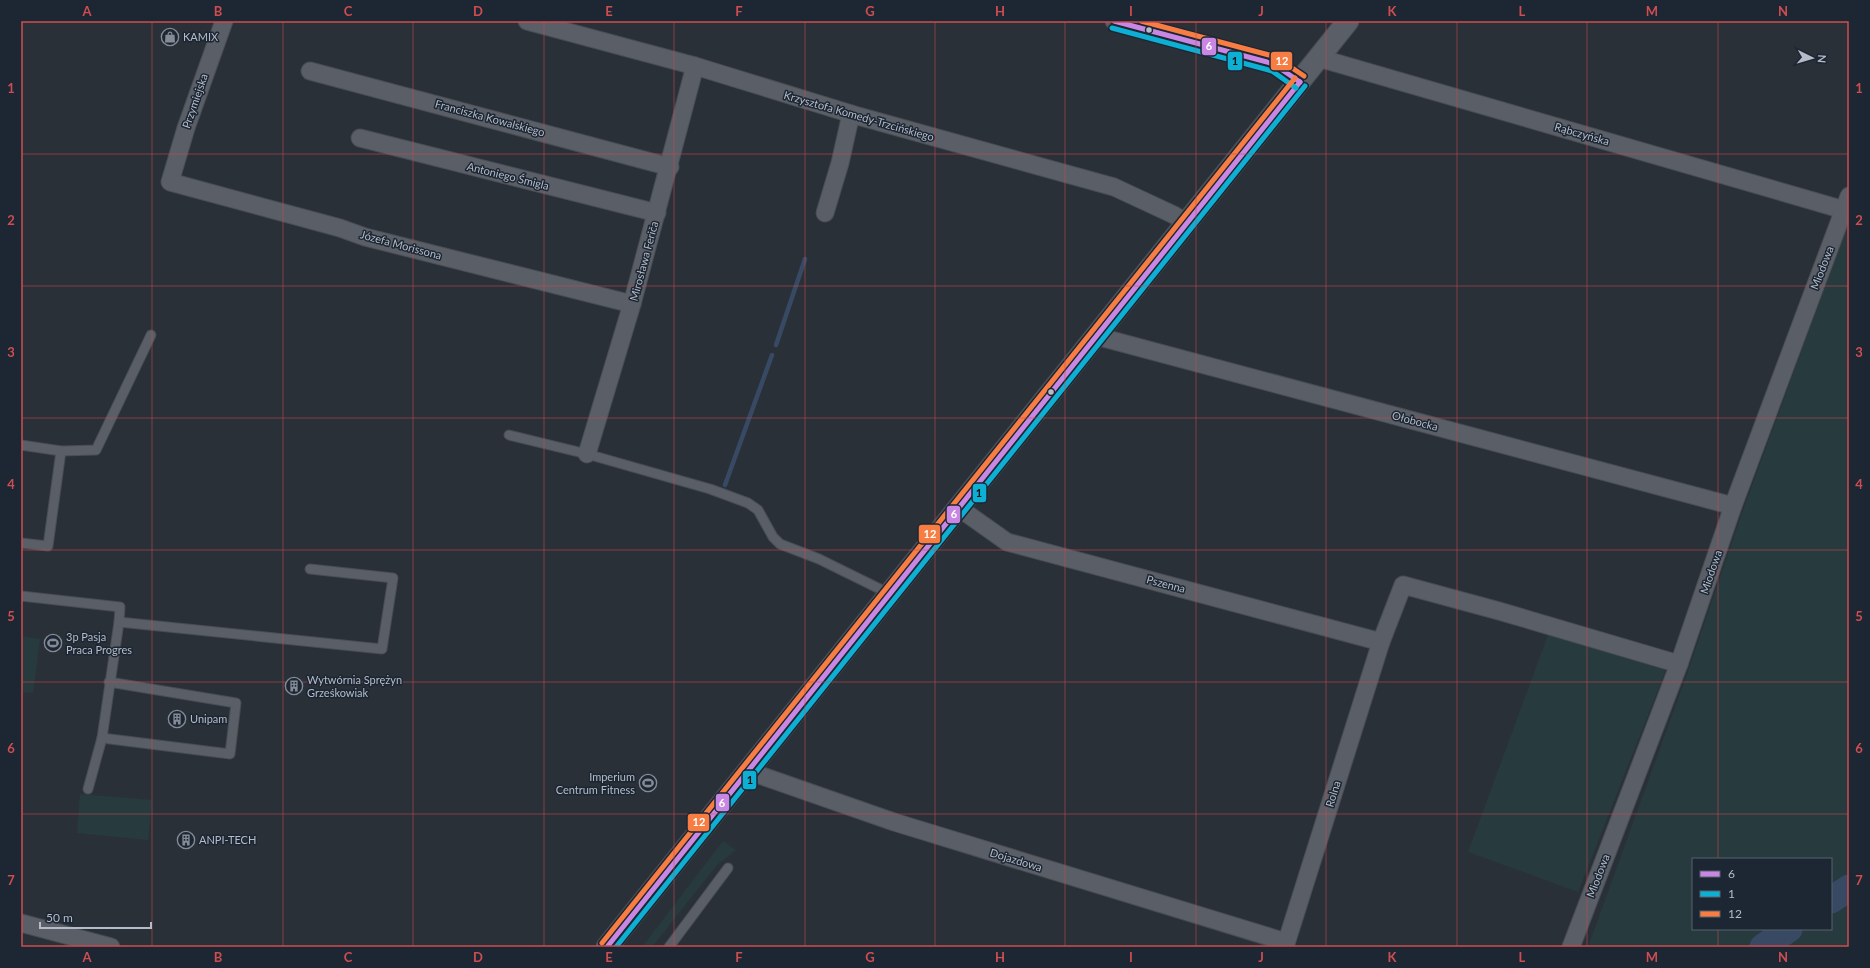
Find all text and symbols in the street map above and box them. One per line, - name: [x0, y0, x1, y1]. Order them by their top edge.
- text: A: [81, 3, 92, 19]
- text: B: [214, 3, 223, 19]
- text: C: [344, 3, 353, 19]
- text: D: [473, 3, 483, 19]
- text: E: [605, 3, 613, 19]
- text: F: [735, 3, 743, 19]
- text: G: [865, 3, 875, 19]
- text: H: [995, 3, 1005, 19]
- text: I: [1129, 3, 1133, 19]
- text: J: [1258, 3, 1264, 19]
- text: K: [1388, 3, 1398, 19]
- text: L: [1519, 3, 1526, 19]
- text: M: [1646, 3, 1658, 19]
- text: N: [1778, 3, 1788, 19]
- unlabelled marker: [1144, 25, 1154, 35]
- shop icon: KAMIX: [160, 27, 180, 47]
- place label: KAMIX: [183, 30, 219, 43]
- line badge: 6: [1201, 37, 1217, 56]
- north arrow: [1792, 38, 1832, 78]
- text: 6: [1206, 39, 1213, 52]
- line badge: 1: [1227, 51, 1243, 71]
- line badge: 12: [1270, 51, 1293, 71]
- text: 1: [1232, 54, 1238, 67]
- text: 12: [1276, 54, 1288, 67]
- text: N: [1816, 54, 1829, 64]
- street label: Przymiejska: [179, 72, 210, 130]
- text: 1: [7, 80, 15, 96]
- text: 1: [1855, 80, 1863, 96]
- street label: Krzysztofa Komedy-Trzcińskiego: [782, 88, 936, 143]
- street label: Franciszka Kowalskiego: [434, 97, 546, 138]
- street label: Rąbczyńska: [1553, 120, 1611, 148]
- street label: Antoniego Śmigla: [466, 159, 551, 192]
- text: 2: [7, 212, 15, 228]
- text: 2: [1855, 212, 1863, 228]
- street label: Mirosława Feriča: [627, 220, 660, 302]
- street label: Józefa Morissona: [359, 227, 443, 262]
- street label: Miodowa: [1807, 244, 1836, 291]
- text: 3: [7, 344, 15, 360]
- text: 3: [1855, 344, 1863, 360]
- unlabelled marker: [1046, 387, 1056, 397]
- street label: Ołobocka: [1391, 408, 1440, 433]
- text: 4: [7, 476, 15, 492]
- text: 4: [1855, 476, 1863, 492]
- line badge: 1: [972, 483, 987, 503]
- text: 1: [976, 486, 982, 499]
- line badge: 6: [946, 505, 961, 524]
- text: 6: [951, 507, 958, 520]
- line badge: 12: [918, 524, 941, 544]
- text: 12: [924, 527, 936, 540]
- street label: Miodowa: [1697, 548, 1724, 595]
- street label: Pszenna: [1145, 572, 1187, 595]
- text: 5: [7, 608, 15, 624]
- text: 5: [1855, 608, 1863, 624]
- place label: 3p Pasja Praca Progres: [66, 630, 132, 656]
- sports icon: 3p Pasja Praca Progres: [43, 633, 63, 653]
- place label: Wytwórnia Sprężyn Grześkowiak: [307, 673, 402, 699]
- building icon: Wytwórnia Sprężyn Grześkowiak: [284, 676, 304, 696]
- building icon: Unipam: [167, 709, 187, 729]
- place label: Unipam: [190, 712, 227, 725]
- text: 6: [7, 740, 15, 756]
- text: 6: [1855, 740, 1863, 756]
- place label: Imperium Centrum Fitness: [556, 770, 635, 796]
- line badge: 1: [742, 770, 757, 790]
- sports icon: Imperium Centrum Fitness: [638, 773, 658, 793]
- text: 1: [747, 773, 753, 786]
- street label: Rolna: [1322, 779, 1343, 809]
- line badge: 6: [715, 793, 730, 812]
- text: 6: [719, 796, 726, 809]
- line badge: 12: [687, 813, 710, 832]
- text: 12: [693, 815, 705, 828]
- building icon: ANPI-TECH: [176, 830, 196, 850]
- place label: ANPI-TECH: [199, 833, 256, 846]
- street label: Dojazdowa: [988, 845, 1044, 874]
- street label: Miodowa: [1583, 852, 1612, 899]
- legend: [1692, 858, 1832, 930]
- text: 6: [1728, 866, 1735, 881]
- text: 7: [7, 872, 15, 888]
- text: 7: [1855, 872, 1863, 888]
- text: 1: [1728, 886, 1735, 901]
- scale bar: [40, 904, 151, 930]
- text: 12: [1728, 906, 1742, 921]
- text: 50 m: [46, 910, 73, 925]
- text: A: [81, 949, 92, 965]
- text: B: [214, 949, 223, 965]
- text: C: [344, 949, 353, 965]
- text: D: [473, 949, 483, 965]
- text: E: [605, 949, 613, 965]
- text: F: [735, 949, 743, 965]
- text: G: [865, 949, 875, 965]
- text: H: [995, 949, 1005, 965]
- text: I: [1129, 949, 1133, 965]
- text: J: [1258, 949, 1264, 965]
- text: K: [1388, 949, 1398, 965]
- text: L: [1519, 949, 1526, 965]
- text: M: [1646, 949, 1658, 965]
- text: N: [1778, 949, 1788, 965]

